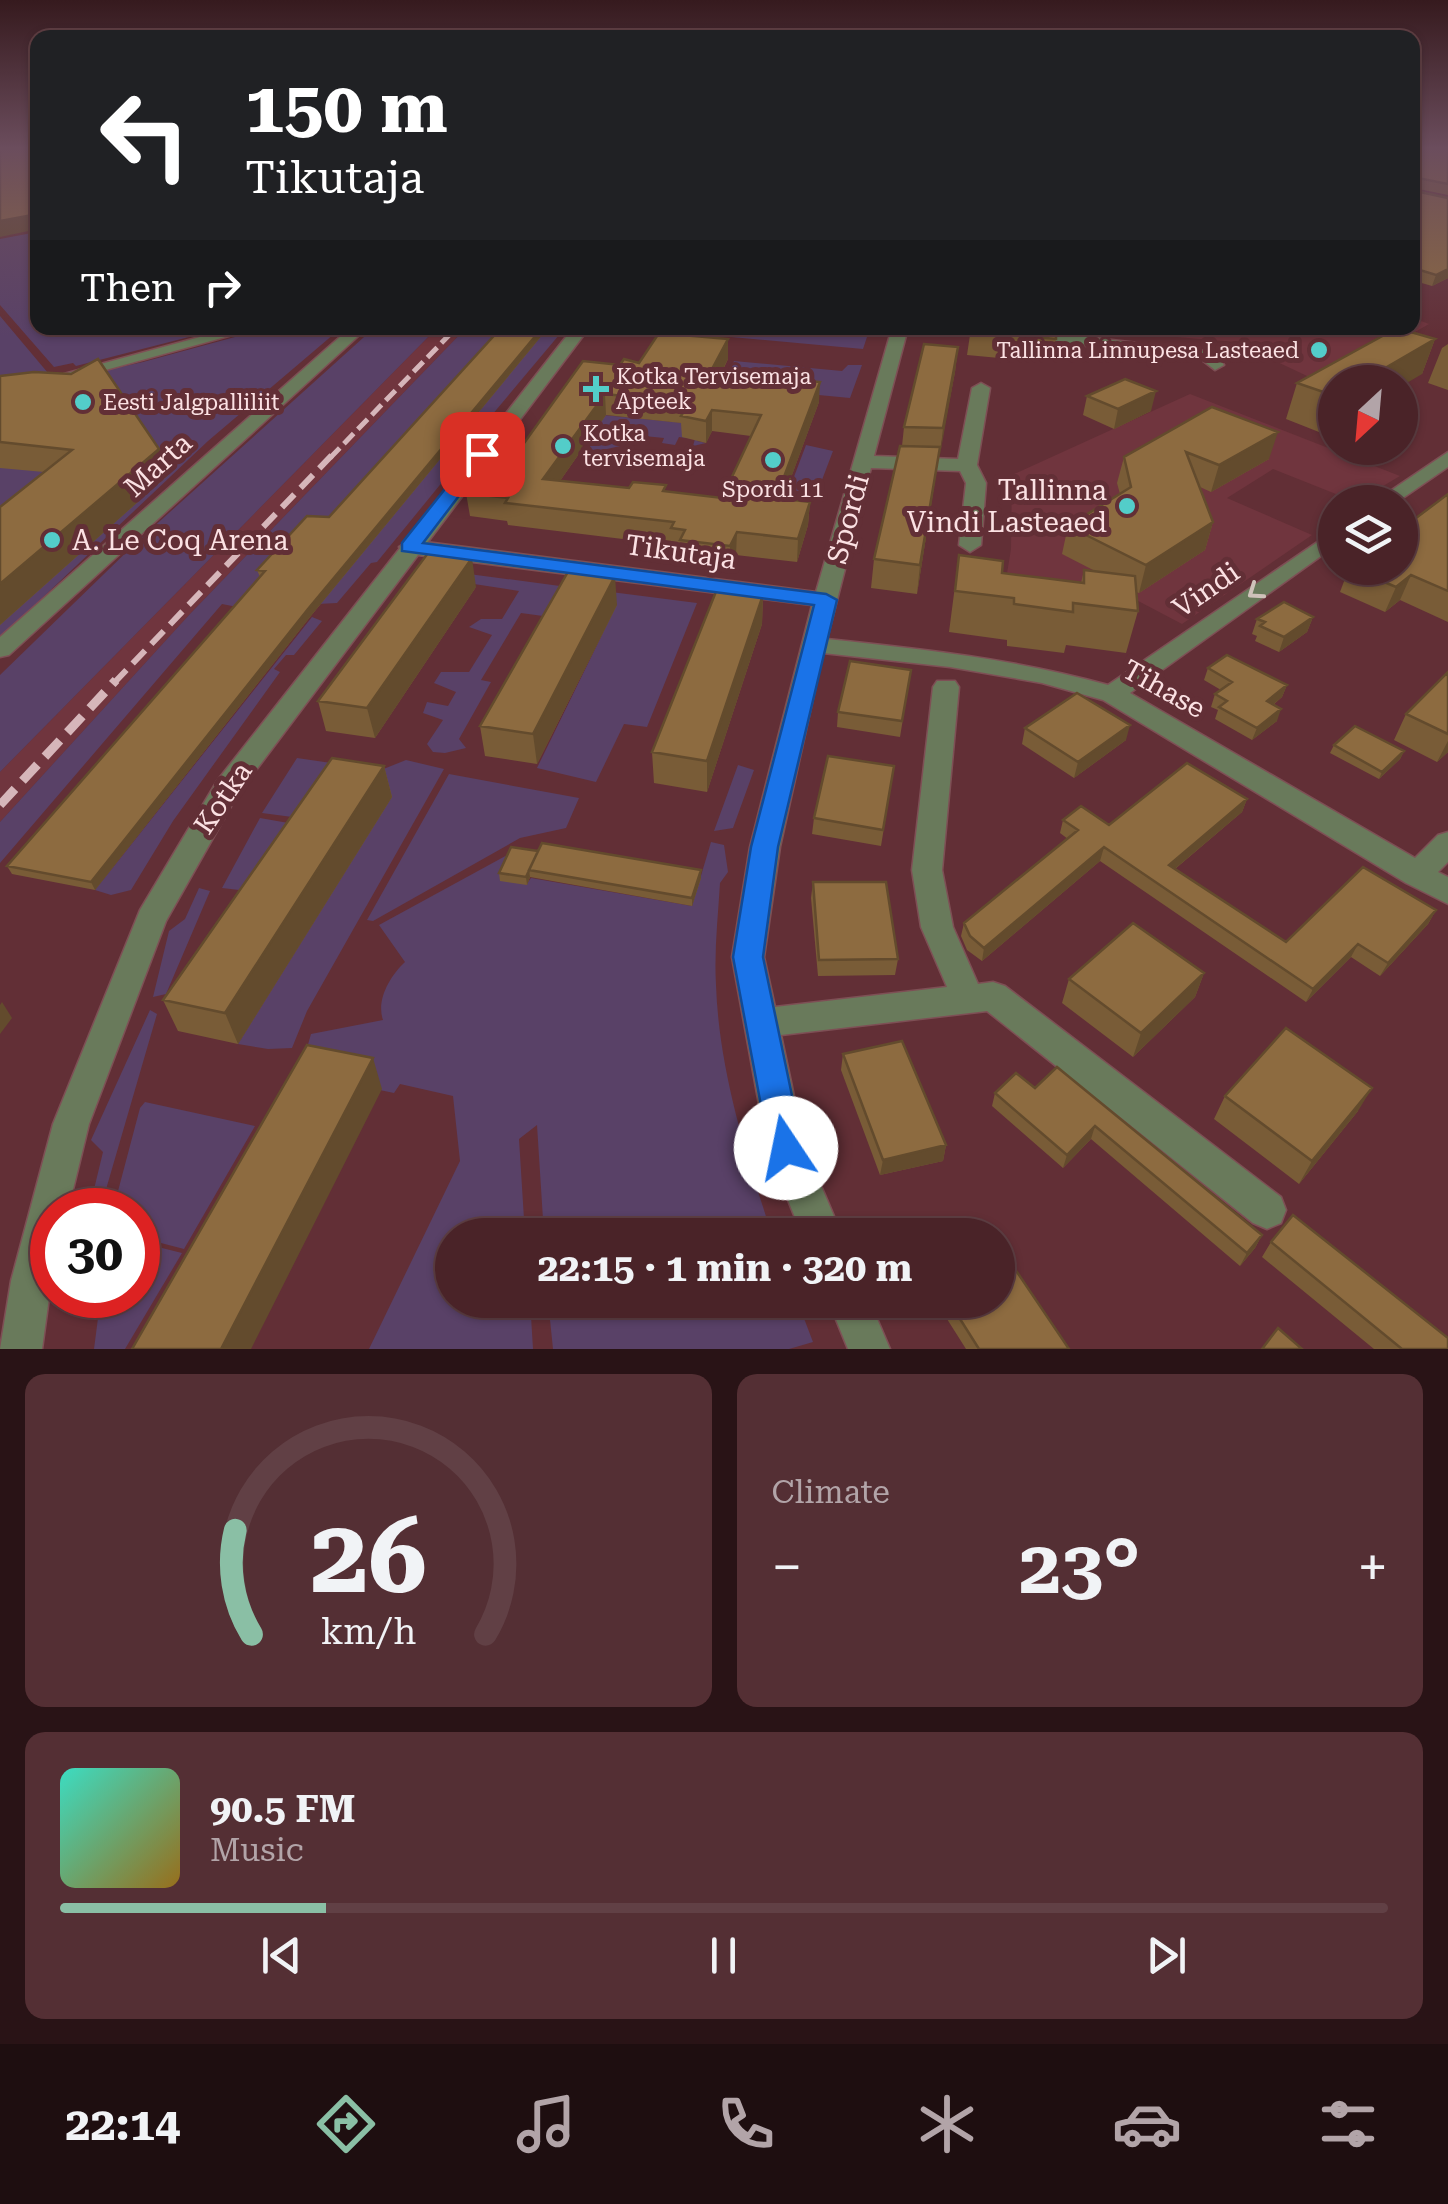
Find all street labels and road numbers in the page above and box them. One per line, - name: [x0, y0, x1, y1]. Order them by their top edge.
- street label: Marta: [118, 426, 198, 504]
- street label: Spordi: [820, 471, 876, 567]
- street label: Tikutaja: [624, 528, 738, 576]
- street label: Vindi: [1166, 555, 1246, 625]
- street label: Tihase: [1117, 653, 1211, 725]
- street label: Kotka: [187, 756, 259, 840]

